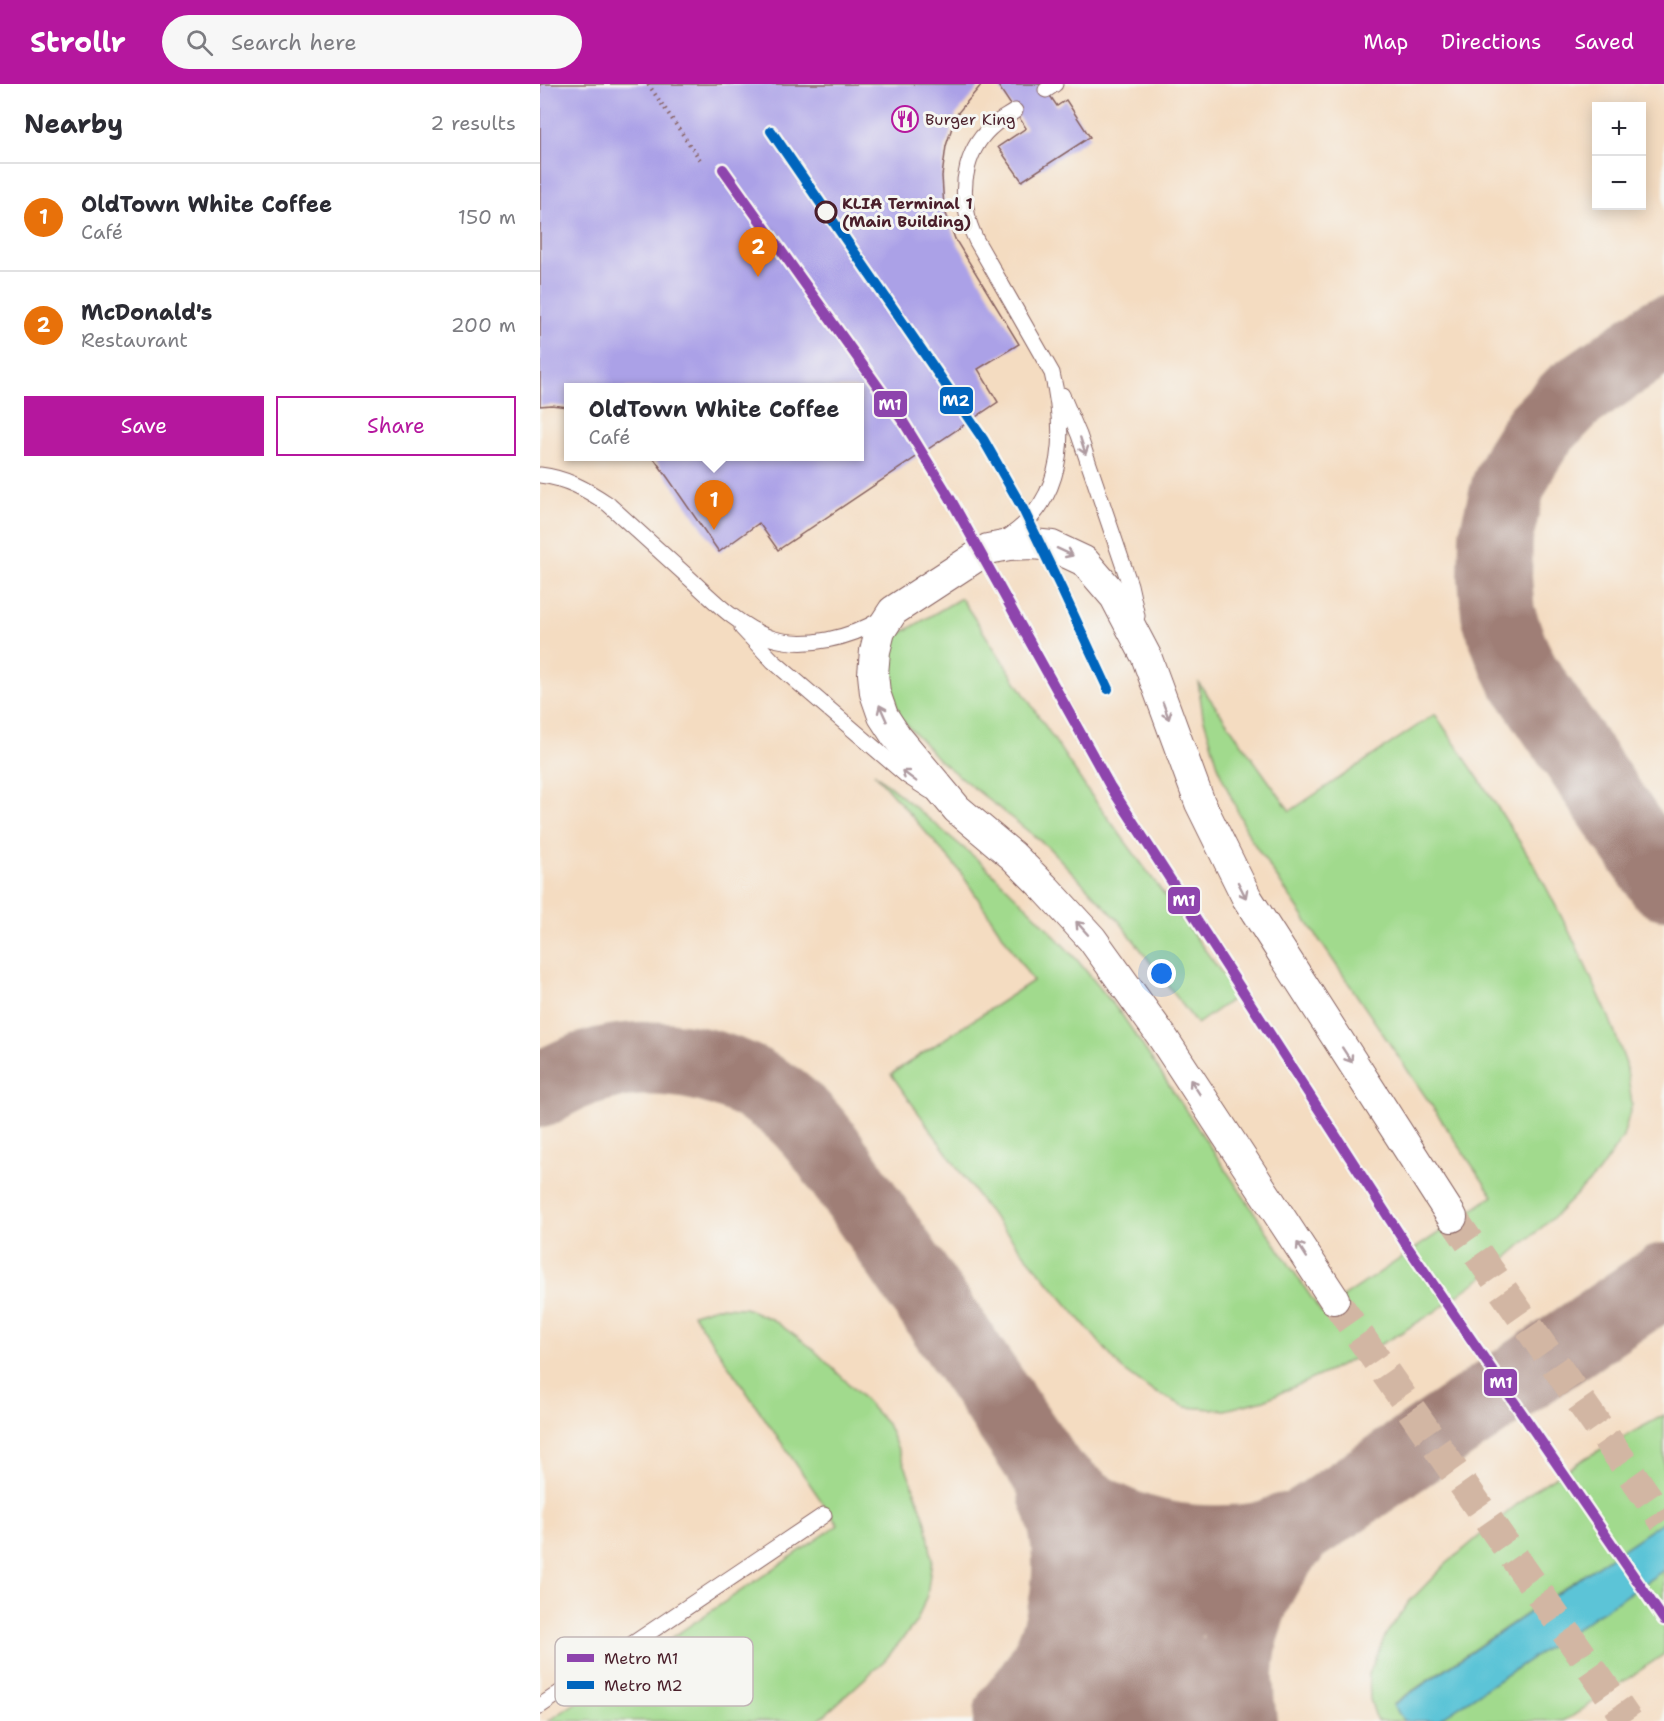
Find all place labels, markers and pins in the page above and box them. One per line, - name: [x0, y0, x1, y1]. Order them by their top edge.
- restaurant icon: Burger King: [890, 104, 920, 134]
- place label: Burger King: [925, 109, 1016, 130]
- place label: KLIA Terminal 1 (Main Building): [842, 193, 973, 232]
- marker: KLIA Terminal 1 (Main Building): [815, 201, 837, 223]
- pin: 2: [738, 228, 778, 277]
- pin: 1: [694, 480, 734, 530]

